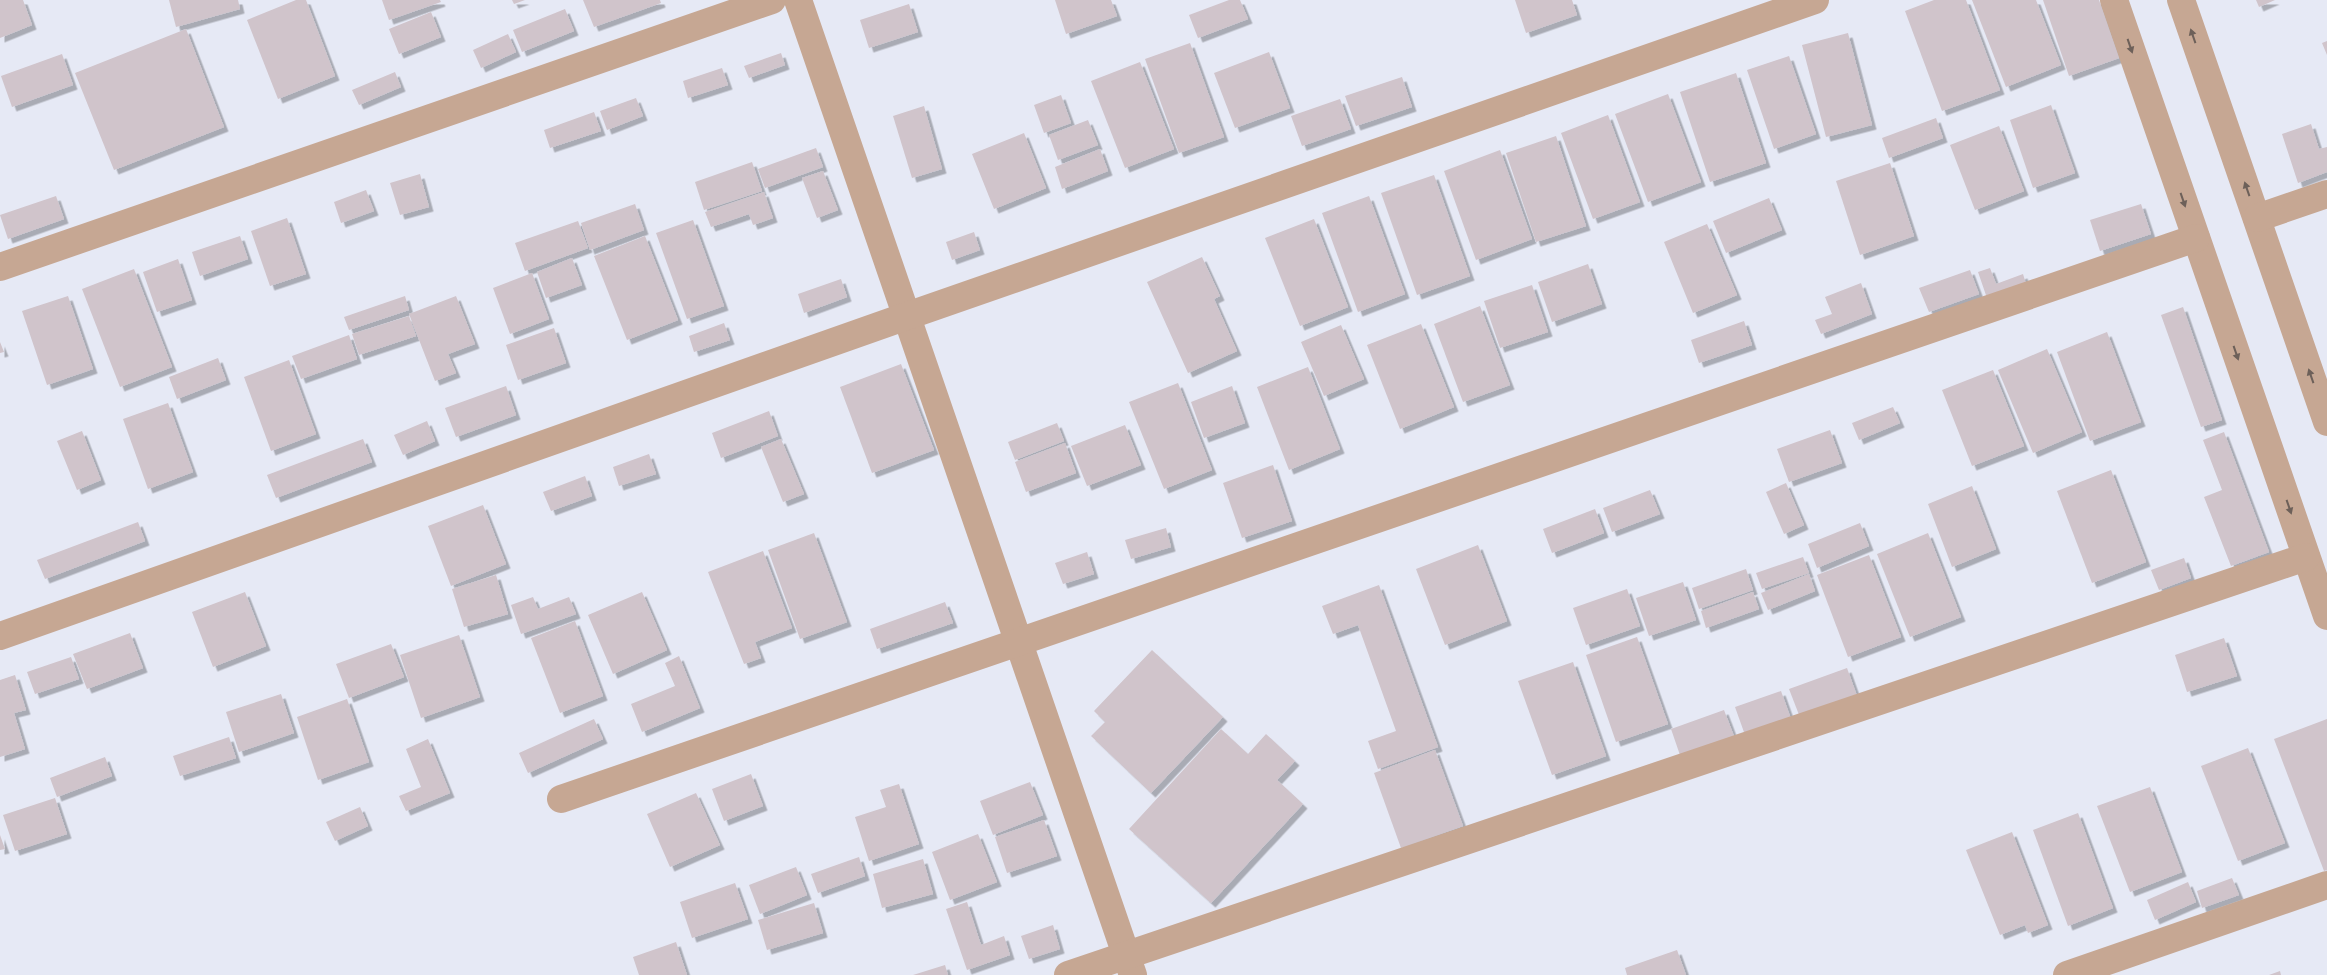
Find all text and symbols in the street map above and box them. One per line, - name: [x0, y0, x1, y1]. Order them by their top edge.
- one-way arrow: [2189, 28, 2197, 43]
- one-way arrow: [2127, 39, 2135, 54]
- one-way arrow: [2242, 182, 2250, 197]
- one-way arrow: [2180, 192, 2187, 207]
- one-way arrow: [2233, 346, 2240, 361]
- one-way arrow: [2307, 368, 2315, 383]
- one-way arrow: [2285, 500, 2293, 515]

